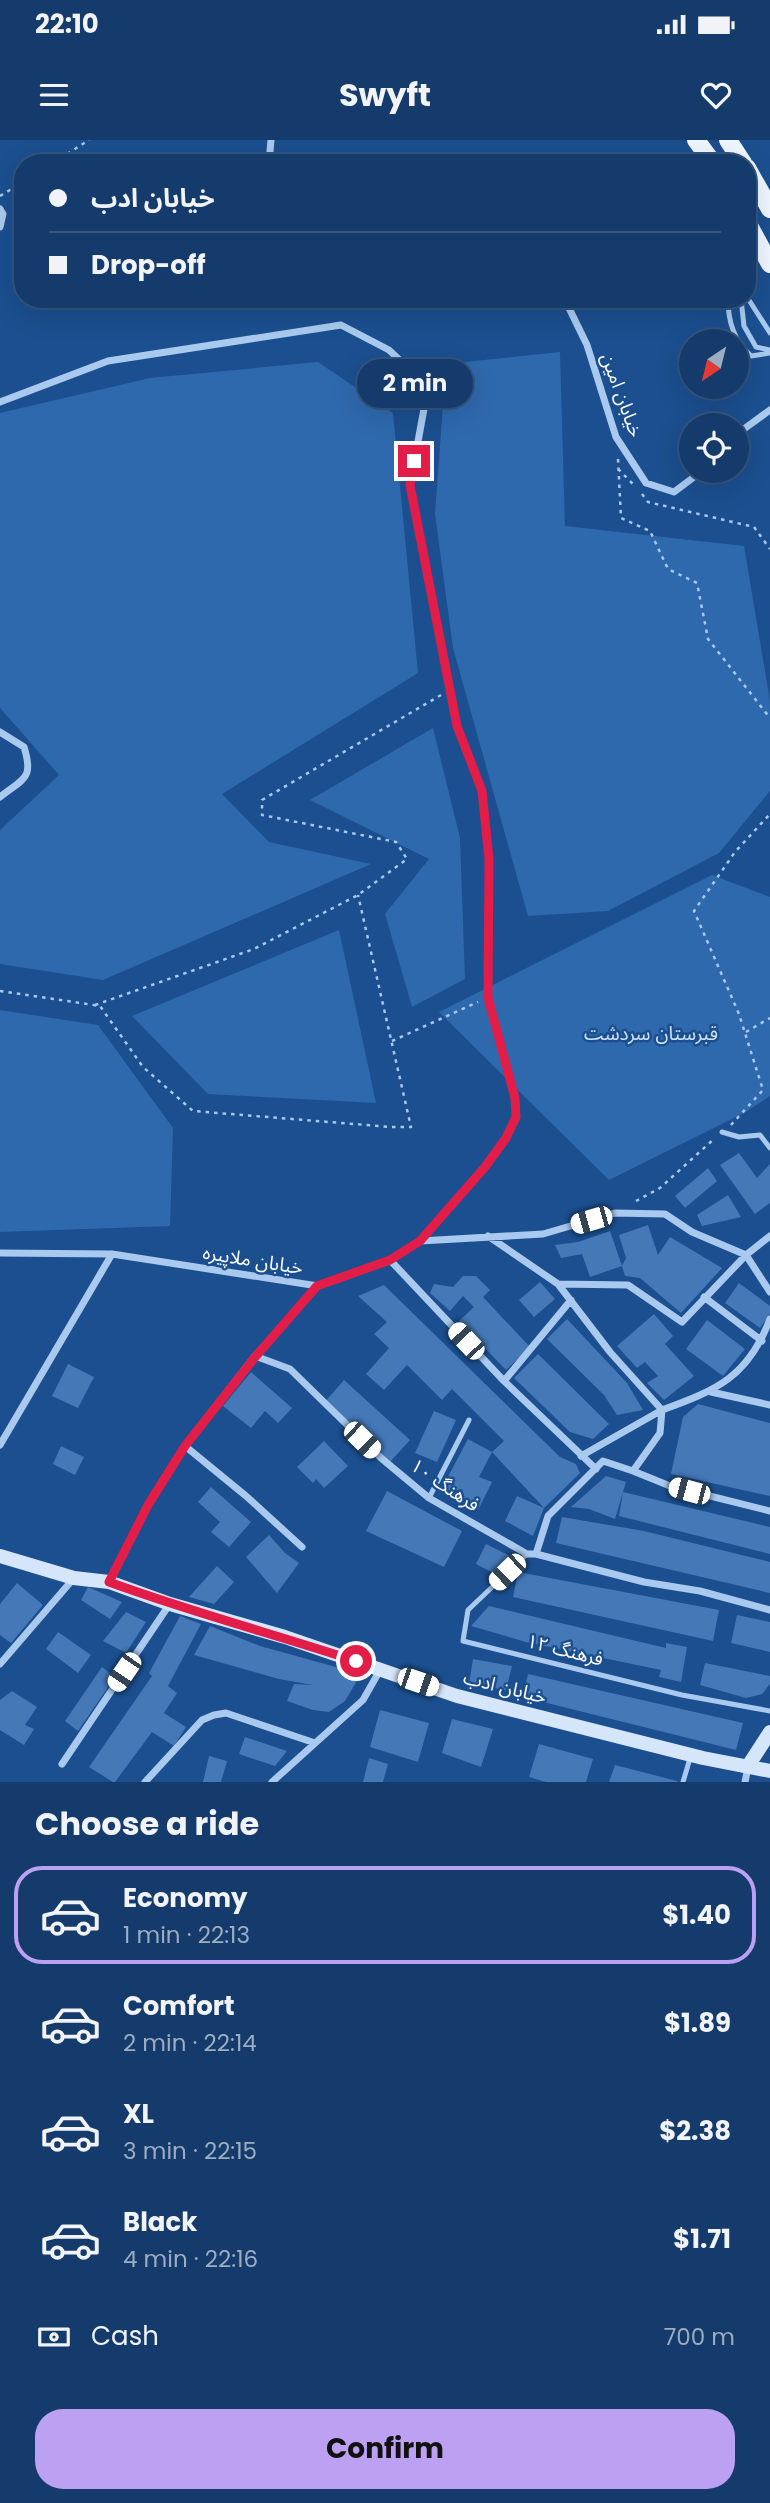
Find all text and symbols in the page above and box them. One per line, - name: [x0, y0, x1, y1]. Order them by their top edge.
- text: 22:10: [35, 6, 99, 42]
- text: Swyft: [339, 72, 431, 117]
- icon: menu: [35, 76, 73, 114]
- icon: heart: [697, 76, 735, 114]
- text: خیابان ادب: [91, 180, 215, 216]
- text: Drop-off: [91, 247, 206, 283]
- north arrow: [679, 329, 749, 399]
- map controls: [679, 329, 749, 483]
- street label: خیابان امین: [594, 349, 650, 441]
- callout: 2 min: [356, 359, 472, 408]
- text: 2 min: [383, 367, 447, 399]
- button: locate: [679, 413, 749, 483]
- route end: [398, 445, 430, 477]
- park label: قبرستان سردشت: [584, 1020, 718, 1047]
- car: [568, 1204, 615, 1236]
- street label: خیابان ملاپیره: [201, 1239, 305, 1281]
- car: [444, 1318, 489, 1364]
- car: [340, 1418, 385, 1462]
- street label: فرهنگ ۱۰: [405, 1452, 485, 1518]
- car: [666, 1475, 713, 1507]
- car: [485, 1550, 530, 1594]
- street label: فرهنگ ۱۲: [524, 1627, 606, 1673]
- route start: [340, 1645, 372, 1677]
- car: [104, 1649, 145, 1695]
- street label: خیابان ادب: [460, 1664, 550, 1710]
- car: [395, 1665, 442, 1699]
- text: Choose a ride: [35, 1801, 259, 1846]
- text: Economy: [123, 1880, 247, 1916]
- icon: car: [39, 1884, 102, 1947]
- text: $1.40: [662, 1897, 731, 1933]
- text: 1 min · 22:13: [123, 1919, 250, 1951]
- text: Comfort: [123, 1988, 235, 2024]
- icon: car: [39, 1992, 102, 2055]
- text: $1.89: [664, 2005, 731, 2041]
- text: 2 min · 22:14: [123, 2027, 257, 2059]
- text: XL: [123, 2096, 154, 2132]
- icon: car: [39, 2100, 102, 2163]
- text: $2.38: [659, 2113, 731, 2149]
- text: 3 min · 22:15: [123, 2135, 257, 2167]
- text: Black: [123, 2204, 197, 2240]
- icon: car: [39, 2208, 102, 2271]
- text: $1.71: [673, 2221, 731, 2257]
- text: 4 min · 22:16: [123, 2243, 258, 2275]
- icon: cash: [35, 2318, 73, 2356]
- text: Cash: [91, 2318, 159, 2354]
- text: 700 m: [664, 2321, 735, 2353]
- button: Confirm: [35, 2409, 735, 2489]

